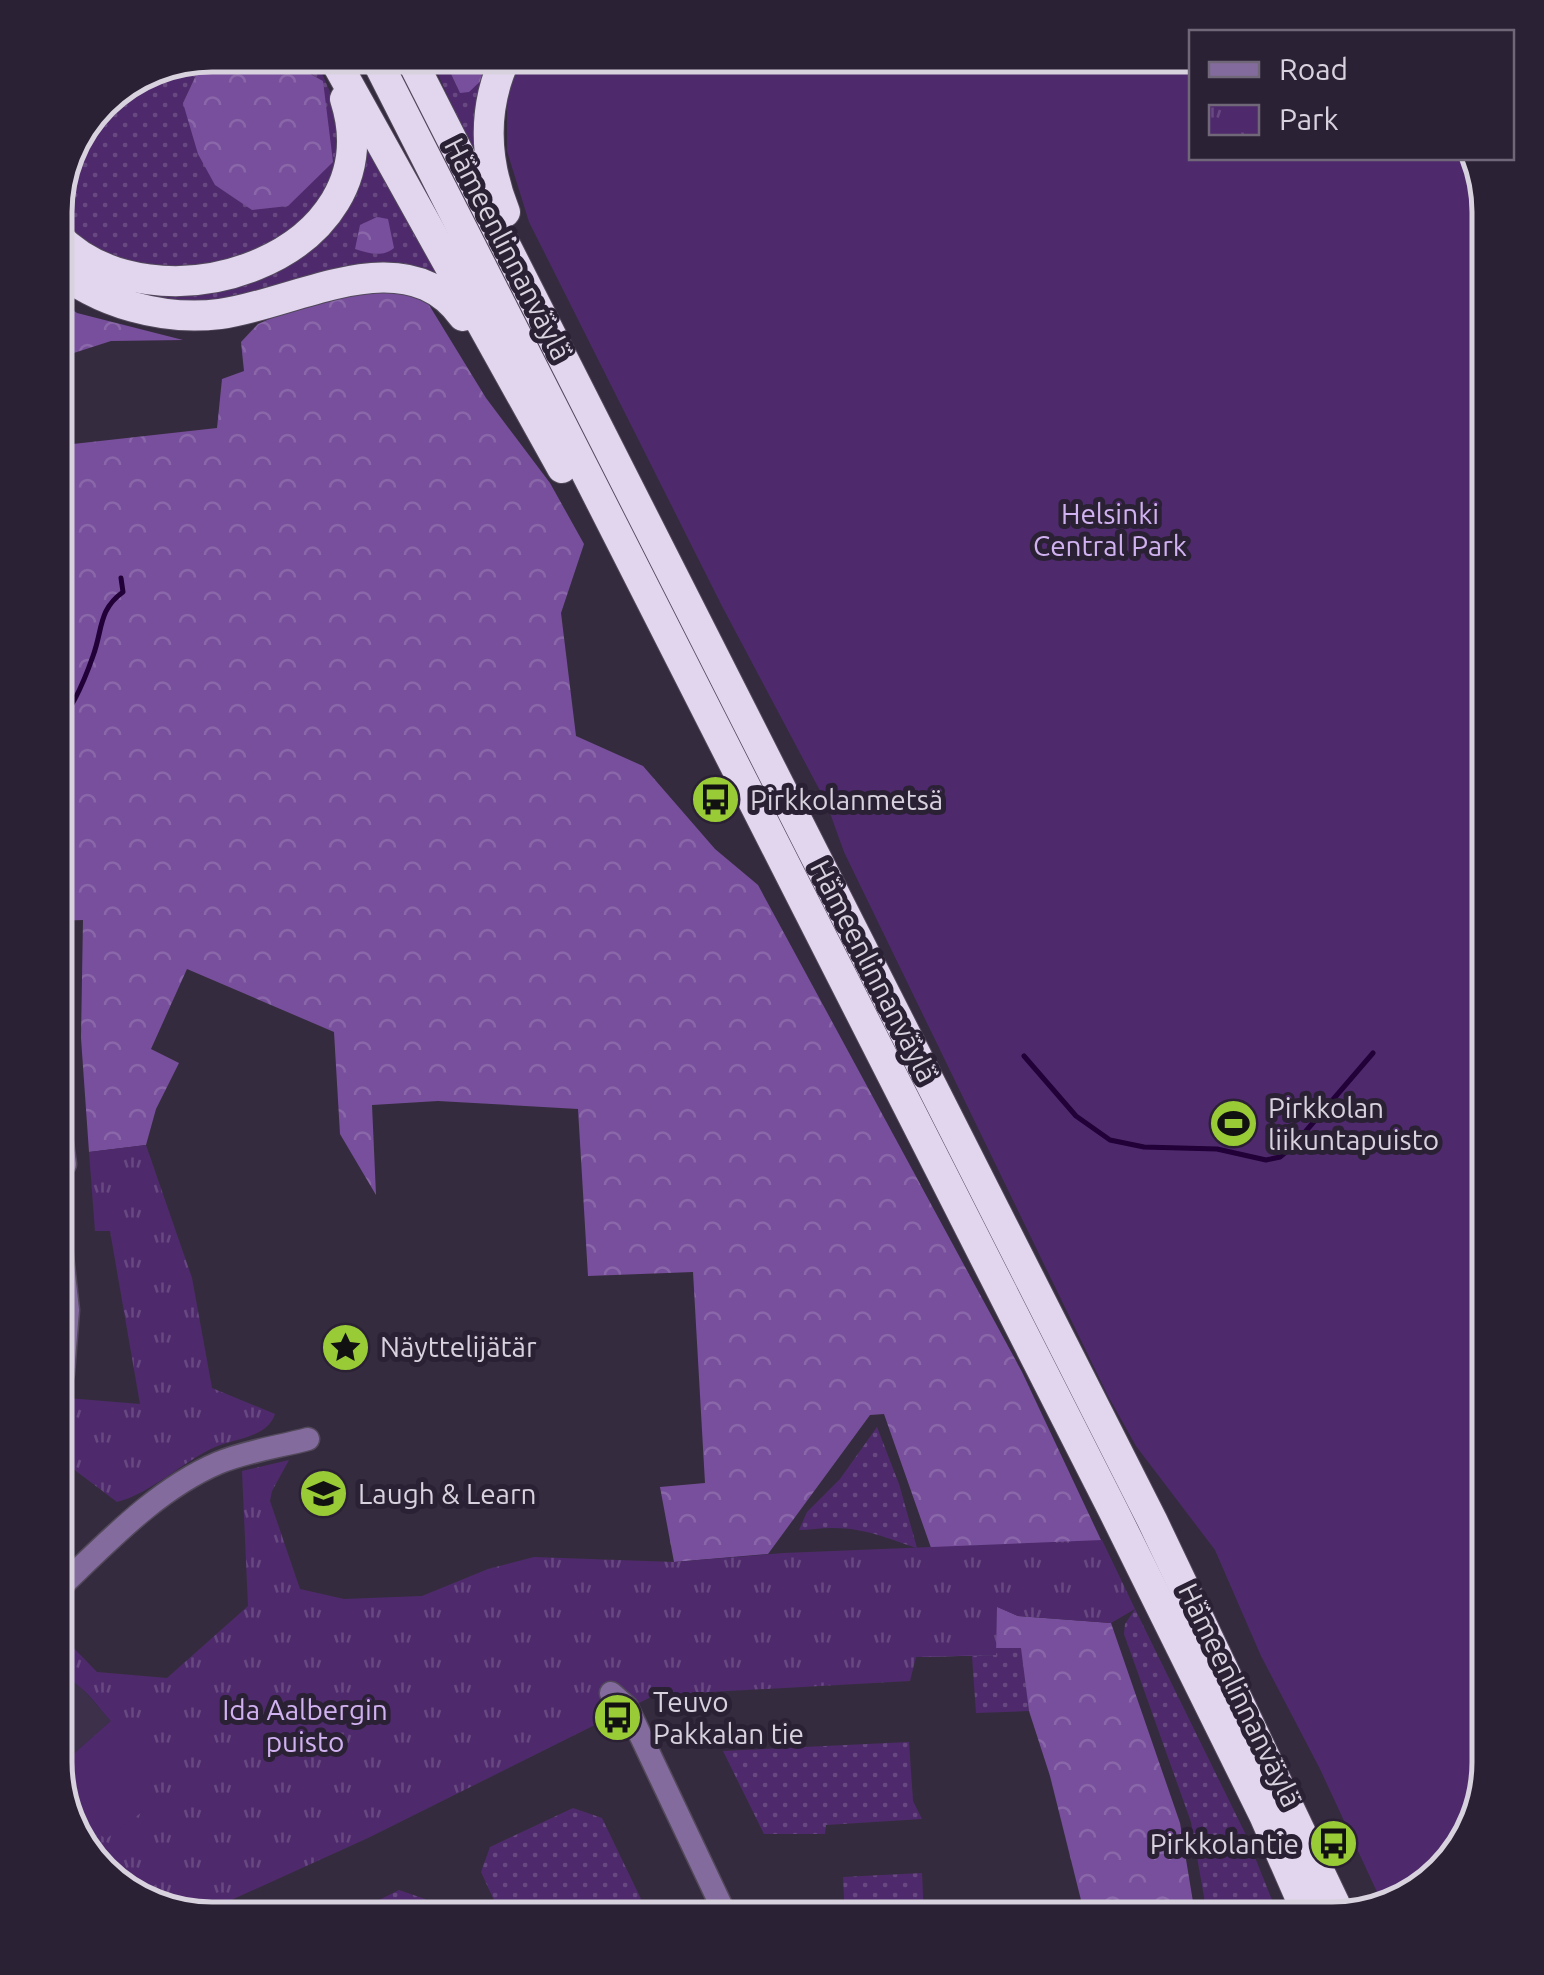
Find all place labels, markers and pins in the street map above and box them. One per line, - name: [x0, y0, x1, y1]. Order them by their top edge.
- bus stop icon: Pirkkolanmetsä: [689, 774, 741, 826]
- place label: Pirkkolanmetsä: [750, 784, 943, 815]
- place label: Pirkkolan liikuntapuisto: [1268, 1092, 1439, 1155]
- sports icon: Pirkkolan liikuntapuisto: [1207, 1098, 1259, 1150]
- place icon: Näyttelijätär: [319, 1321, 371, 1373]
- place label: Näyttelijätär: [380, 1331, 537, 1362]
- school or university icon: Laugh & Learn: [297, 1468, 349, 1520]
- place label: Laugh & Learn: [358, 1478, 537, 1509]
- place label: Teuvo Pakkalan tie: [653, 1686, 804, 1749]
- bus stop icon: Teuvo Pakkalan tie: [592, 1692, 644, 1744]
- bus stop icon: Pirkkolantie: [1308, 1818, 1360, 1870]
- place label: Pirkkolantie: [1150, 1828, 1299, 1859]

